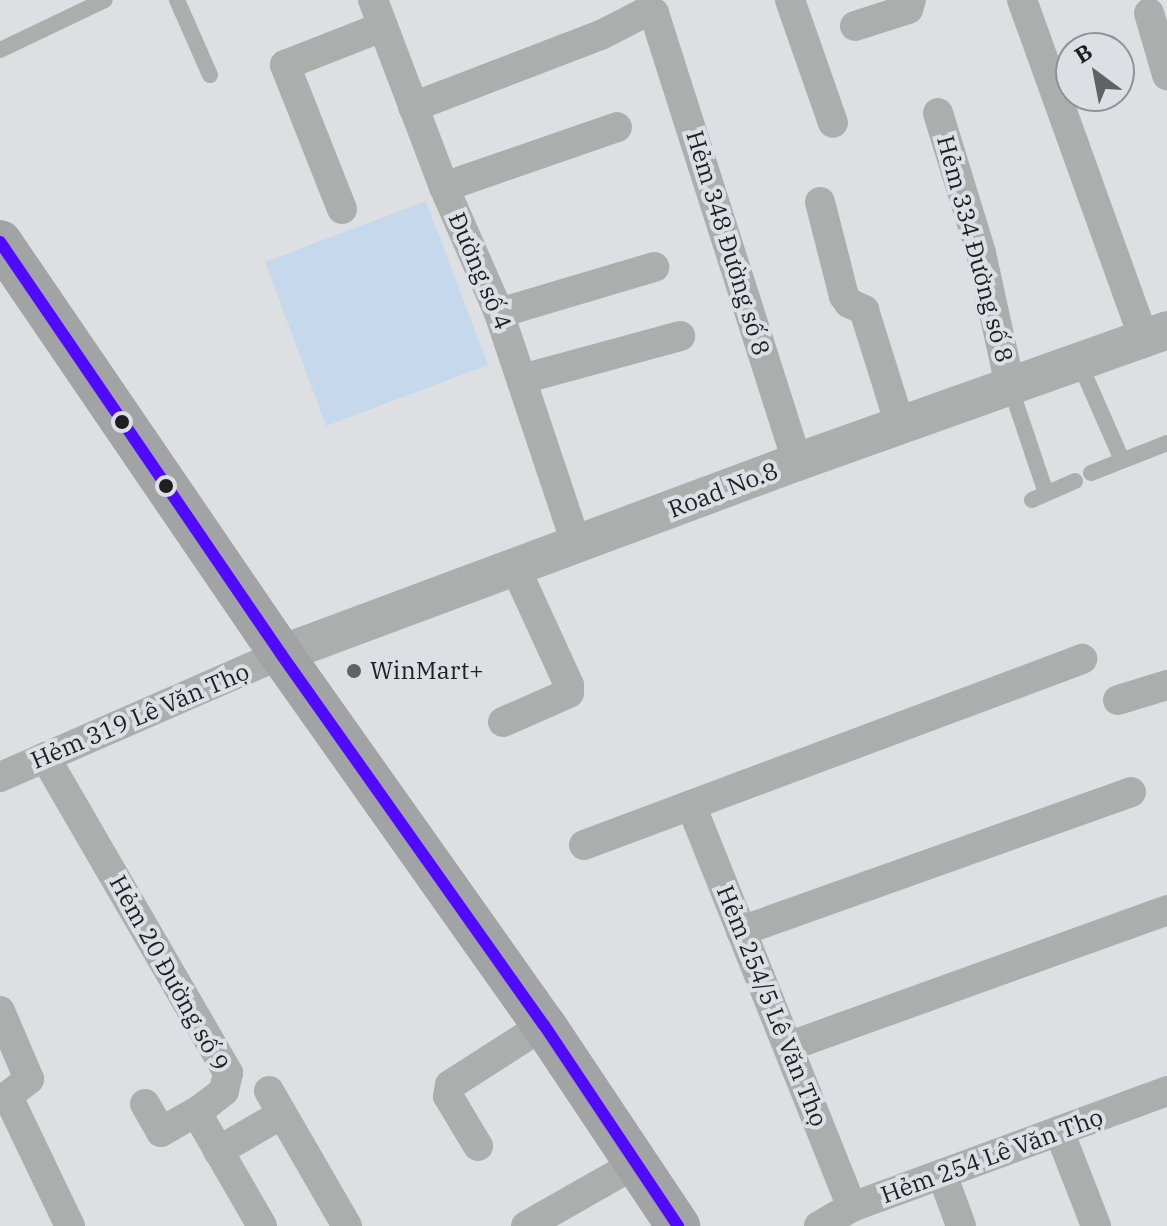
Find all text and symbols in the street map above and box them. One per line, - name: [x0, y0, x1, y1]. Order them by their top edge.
- north arrow: [1055, 32, 1135, 112]
- text: B: [1069, 37, 1097, 69]
- street label: Hẻm 348 Đường số 8: [680, 127, 776, 359]
- street label: Hẻm 334 Đường số 8: [931, 133, 1019, 365]
- street label: Đường số 4: [442, 208, 518, 334]
- unlabelled marker: [114, 414, 130, 430]
- street label: Road No.8: [664, 456, 782, 524]
- unlabelled marker: [158, 478, 174, 494]
- street label: Hẻm 319 Lê Văn Thọ: [27, 657, 253, 775]
- place label: WinMart+: [370, 657, 484, 685]
- marker: WinMart+: [345, 662, 363, 680]
- street label: Hẻm 20 Đường số 9: [103, 870, 235, 1076]
- street label: Hẻm 254/5 Lê Văn Thọ: [710, 881, 834, 1131]
- street label: Hẻm 254 Lê Văn Thọ: [877, 1102, 1107, 1210]

